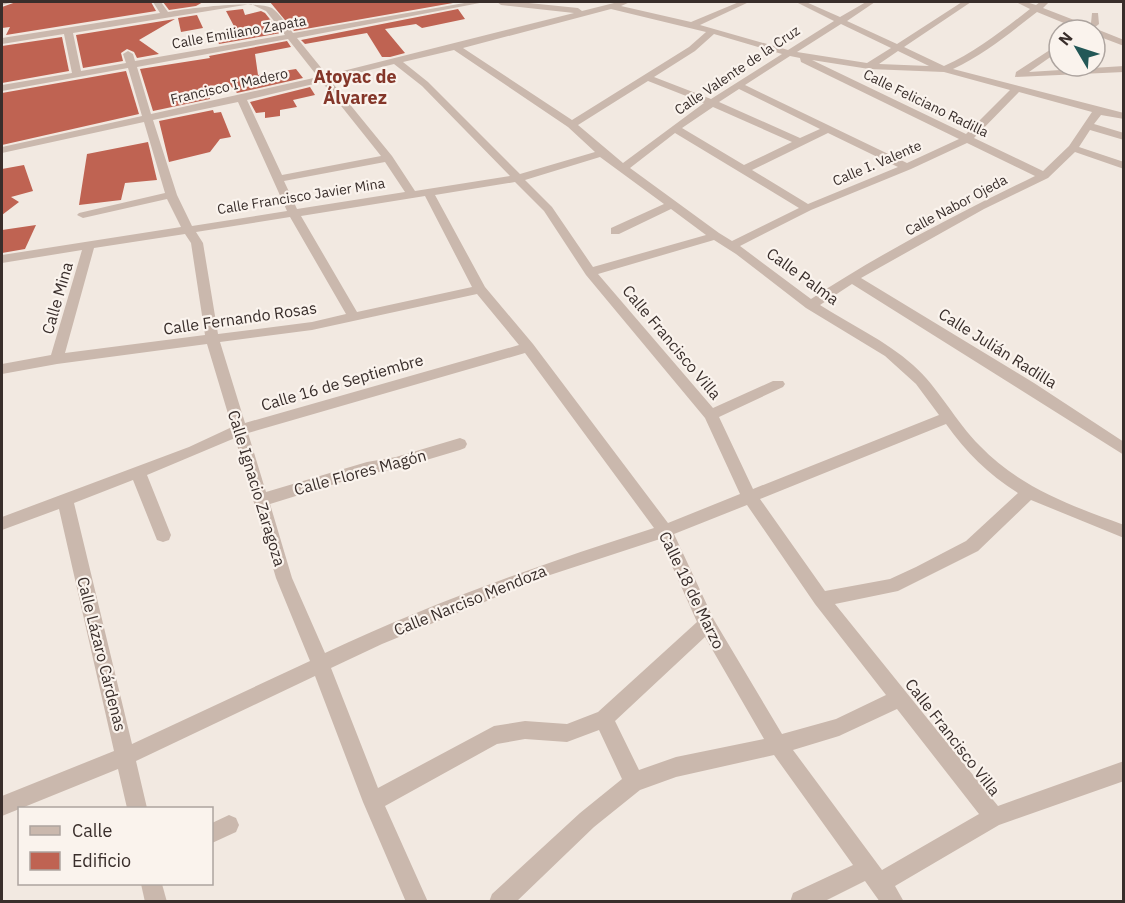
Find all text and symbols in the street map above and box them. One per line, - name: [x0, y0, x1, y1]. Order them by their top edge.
- street label: Calle Emiliano Zapata: [170, 11, 308, 53]
- north arrow: [1047, 18, 1107, 78]
- street label: Calle Valente de la Cruz: [671, 21, 804, 119]
- text: N: [1054, 28, 1077, 49]
- street label: Francisco I Madero: [169, 64, 290, 108]
- district label: Atoyac de Álvarez: [314, 65, 397, 109]
- street label: Calle Feliciano Radilla: [860, 65, 992, 141]
- street label: Calle I. Valente: [830, 136, 925, 190]
- street label: Calle Nabor Ojeda: [902, 170, 1011, 240]
- street label: Calle Francisco Javier Mina: [216, 174, 387, 218]
- street label: Calle Palma: [763, 243, 843, 309]
- street label: Calle Mina: [37, 259, 77, 336]
- street label: Calle Francisco Villa: [618, 281, 726, 404]
- street label: Calle Fernando Rosas: [162, 297, 318, 339]
- street label: Calle Julián Radilla: [935, 304, 1061, 393]
- street label: Calle 16 de Septiembre: [259, 349, 426, 415]
- street label: Calle Ignacio Zaragoza: [224, 407, 290, 569]
- street label: Calle Flores Magón: [292, 445, 428, 499]
- street label: Calle 18 de Marzo: [655, 528, 729, 652]
- street label: Calle Narciso Mendoza: [391, 560, 550, 640]
- street label: Calle Lázaro Cárdenas: [73, 575, 131, 733]
- street label: Calle Francisco Villa: [901, 674, 1005, 800]
- legend: [18, 807, 213, 885]
- text: Calle: [72, 819, 112, 842]
- text: Edificio: [72, 849, 131, 872]

